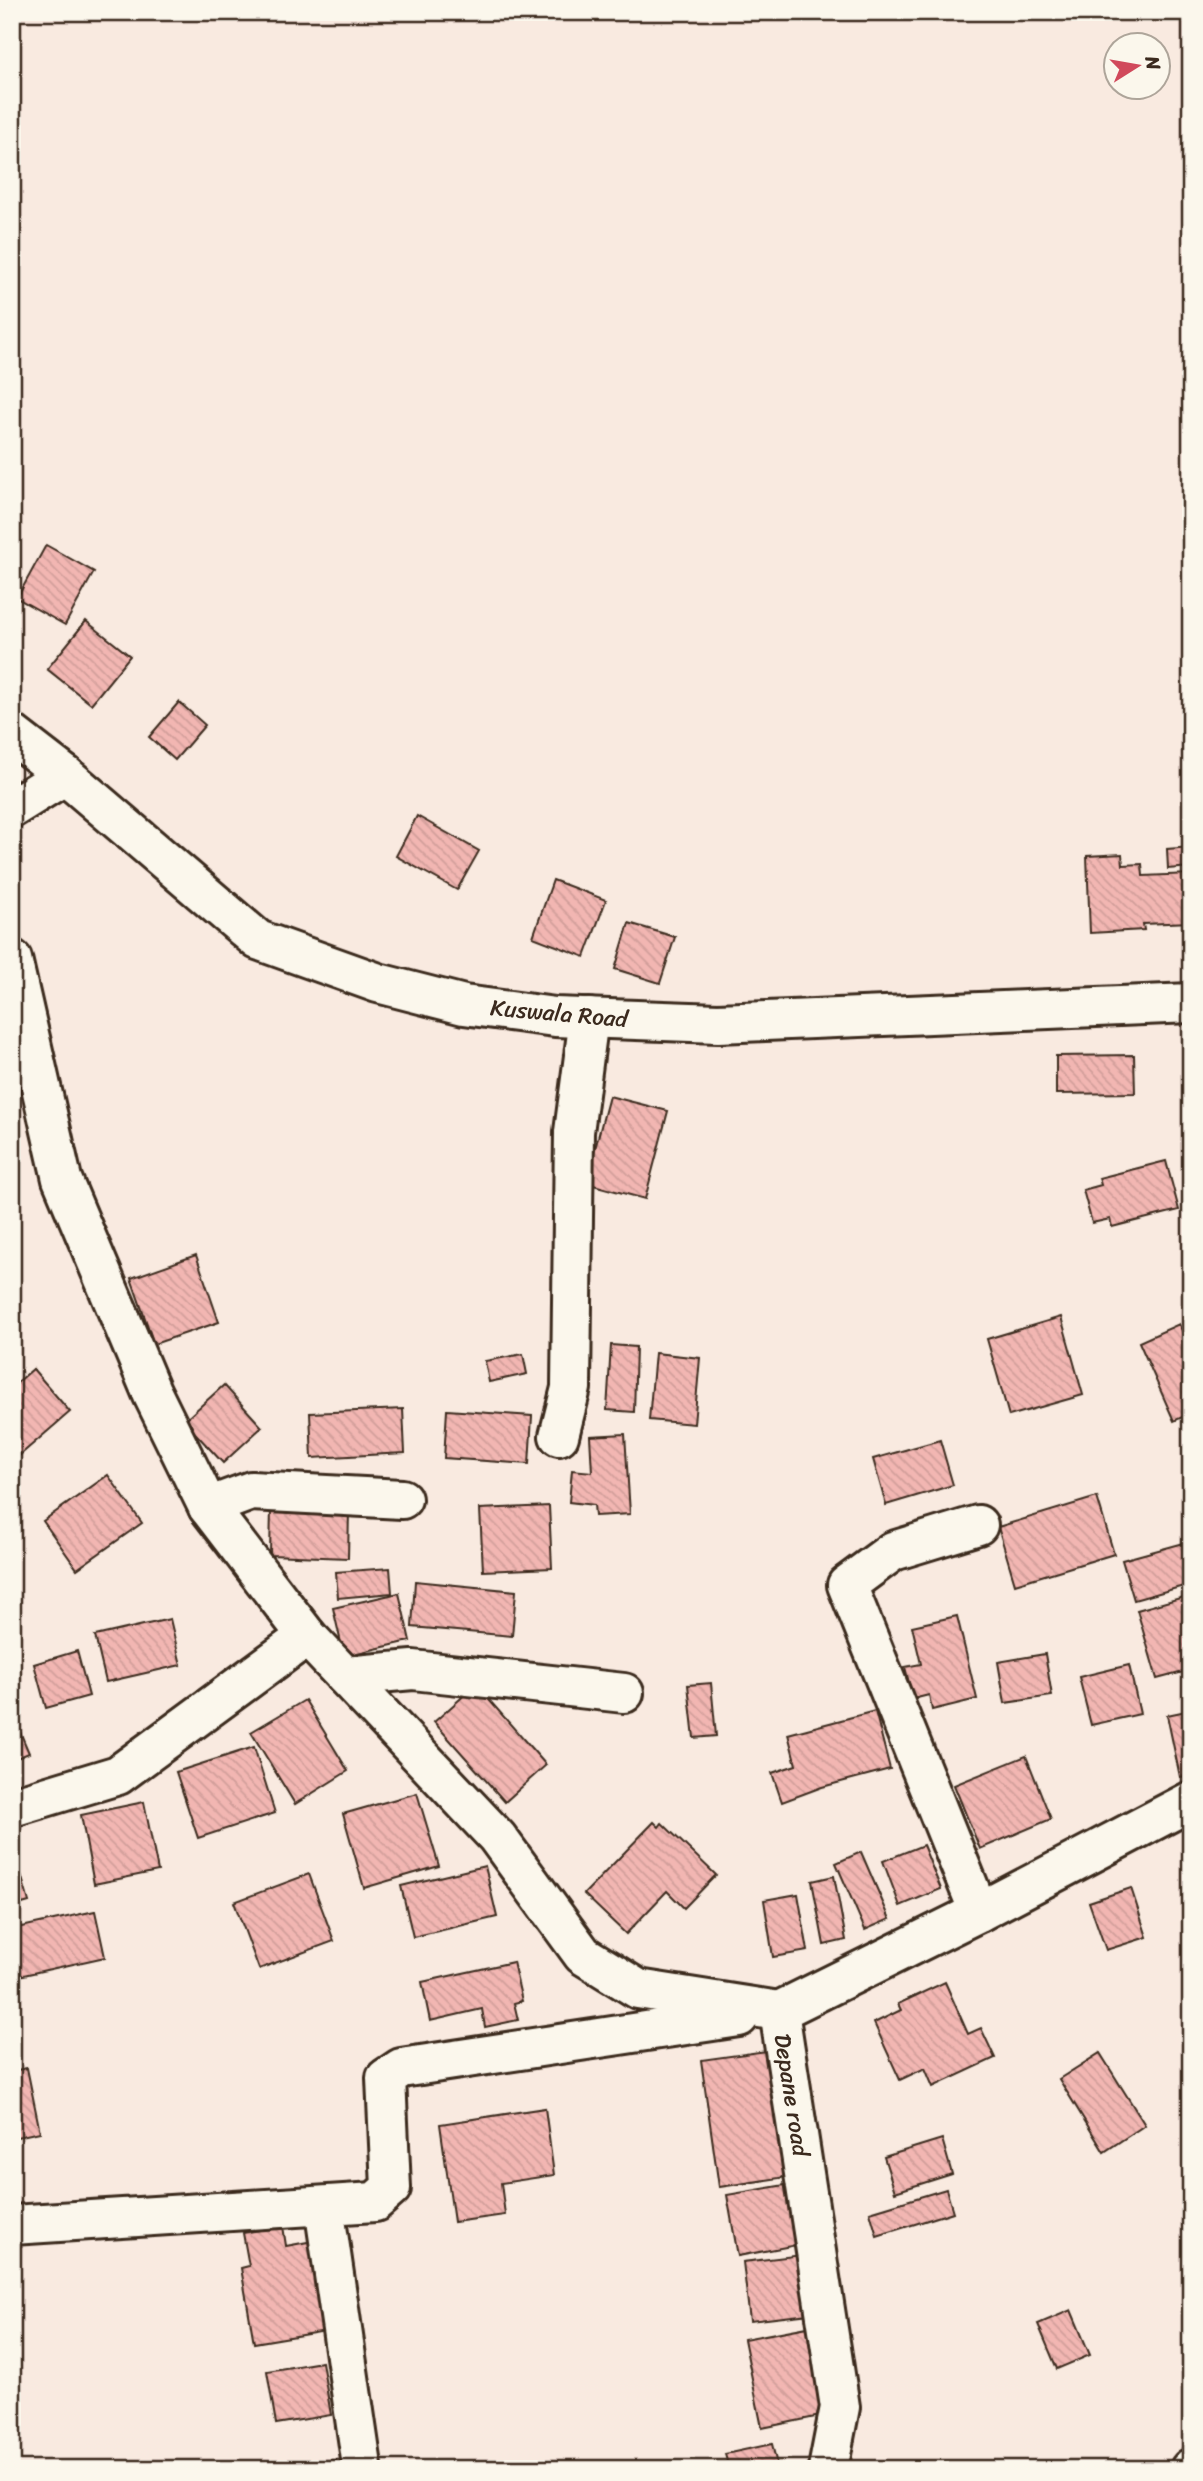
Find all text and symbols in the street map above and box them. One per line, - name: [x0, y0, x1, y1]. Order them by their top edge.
- north arrow: [1102, 32, 1172, 102]
- text: N: [1136, 52, 1171, 73]
- street label: Kuswala Road: [489, 987, 631, 1040]
- street label: Depane road: [762, 2031, 822, 2161]

